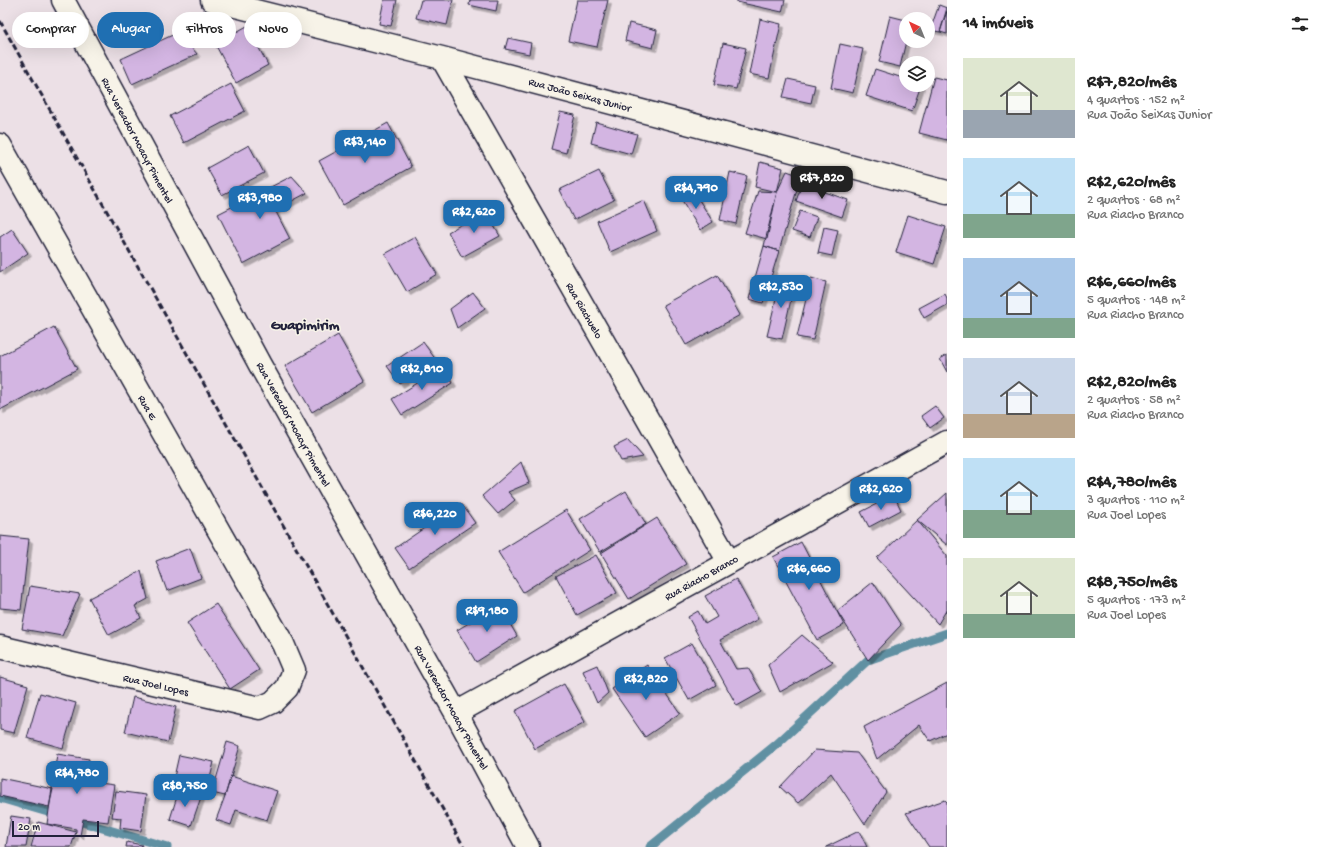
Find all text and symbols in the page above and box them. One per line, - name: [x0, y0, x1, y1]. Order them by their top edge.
- chip: Comprar: [12, 12, 89, 48]
- chip: Alugar: [97, 12, 164, 48]
- chip: Filtros: [172, 12, 236, 48]
- chip: Novo: [244, 12, 302, 48]
- north arrow: [899, 12, 935, 48]
- map controls: [899, 12, 935, 92]
- icon: filters: [1289, 13, 1311, 35]
- text: 14 imóveis: [963, 14, 1033, 34]
- button: layers: [899, 56, 935, 92]
- text: R$7,820/mês: [1087, 73, 1176, 93]
- icon: home: [995, 74, 1043, 122]
- street label: Rua Vereador Moacyr Pimentel: [98, 76, 175, 206]
- street label: Rua João Seixas Junior: [527, 76, 633, 116]
- text: 4 quartos · 152 m²: [1087, 93, 1185, 108]
- text: Rua João Seixas Junior: [1087, 108, 1212, 123]
- pin: R$3,140: [328, 130, 402, 164]
- text: R$3,140: [344, 135, 386, 150]
- pin: R$7,820: [785, 166, 859, 200]
- text: R$7,820: [800, 171, 844, 186]
- text: R$2,620/mês: [1087, 173, 1175, 193]
- icon: home: [995, 174, 1043, 222]
- pin: R$4,790: [659, 176, 733, 210]
- text: R$4,790: [674, 181, 718, 196]
- pin: R$3,980: [223, 186, 297, 220]
- text: R$3,980: [238, 191, 282, 206]
- text: 2 quartos · 68 m²: [1087, 193, 1180, 208]
- pin: R$2,620: [437, 200, 511, 234]
- text: R$2,620: [452, 205, 496, 220]
- text: Rua Riacho Branco: [1087, 208, 1184, 223]
- text: R$6,660/mês: [1087, 273, 1176, 293]
- icon: home: [995, 274, 1043, 322]
- pin: R$2,530: [744, 275, 818, 309]
- text: R$2,530: [759, 280, 803, 295]
- street label: Rua Riachuelo: [562, 281, 604, 341]
- text: 5 quartos · 148 m²: [1087, 293, 1186, 308]
- text: Rua Riacho Branco: [1087, 308, 1184, 323]
- district label: Guapimirim: [271, 317, 340, 335]
- pin: R$2,810: [385, 357, 459, 391]
- street label: Rua Vereador Moacyr Pimentel: [253, 361, 332, 490]
- text: R$2,810: [401, 362, 443, 377]
- text: R$2,820/mês: [1087, 373, 1176, 393]
- icon: home: [995, 374, 1043, 422]
- text: 2 quartos · 58 m²: [1087, 393, 1181, 408]
- street label: Rua E: [134, 394, 159, 423]
- text: Rua Riacho Branco: [1087, 408, 1184, 423]
- text: R$4,780/mês: [1087, 473, 1176, 493]
- icon: home: [995, 474, 1043, 522]
- pin: R$2,620: [844, 477, 918, 511]
- text: R$2,620: [859, 482, 903, 497]
- text: 3 quartos · 110 m²: [1087, 493, 1185, 508]
- pin: R$6,220: [398, 502, 472, 536]
- text: R$6,220: [413, 507, 457, 522]
- text: Rua Joel Lopes: [1087, 508, 1166, 523]
- street label: Rua Riacho Branco: [663, 553, 741, 604]
- pin: R$6,660: [772, 557, 846, 591]
- text: R$6,660: [787, 562, 831, 577]
- text: R$8,750/mês: [1087, 573, 1177, 593]
- icon: home: [995, 574, 1043, 622]
- text: 5 quartos · 173 m²: [1087, 593, 1186, 608]
- pin: R$9,180: [450, 599, 524, 633]
- text: R$9,180: [466, 604, 509, 619]
- text: Rua Joel Lopes: [1087, 608, 1166, 623]
- street label: Rua Vereador Moacyr Pimentel: [411, 644, 490, 773]
- pin: R$2,820: [609, 667, 683, 701]
- text: R$2,820: [624, 672, 668, 687]
- street label: Rua Joel Lopes: [122, 673, 190, 700]
- pin: R$4,780: [40, 761, 114, 795]
- text: R$4,780: [55, 766, 99, 781]
- pin: R$8,750: [148, 774, 222, 808]
- text: R$8,750: [163, 779, 207, 794]
- scale bar: [12, 819, 99, 838]
- text: 20 m: [18, 822, 40, 834]

